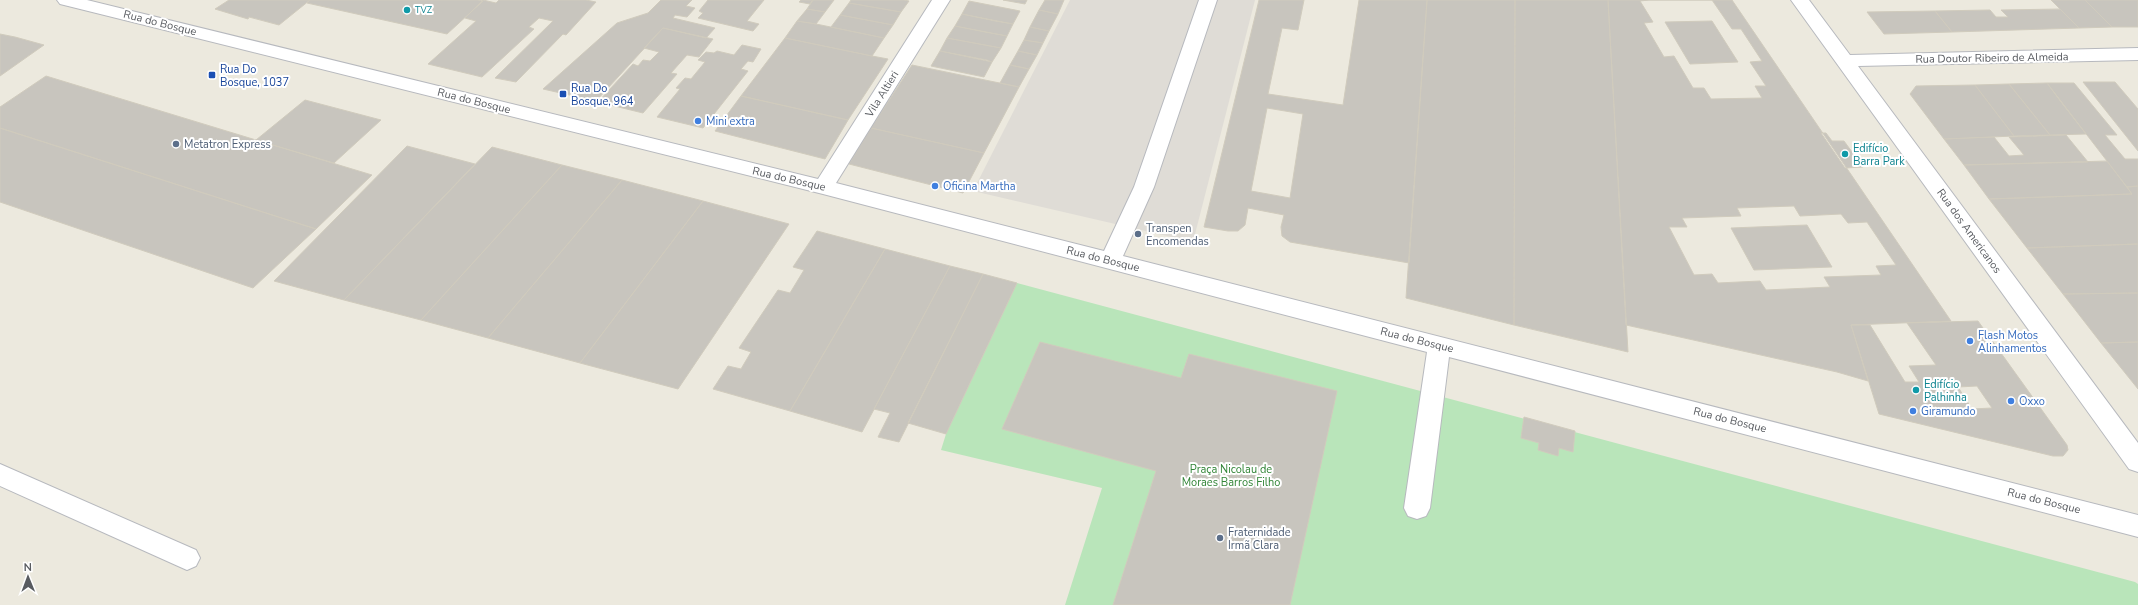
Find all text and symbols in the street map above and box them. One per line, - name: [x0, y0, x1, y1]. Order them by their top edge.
- place label: TVZ: [415, 4, 433, 16]
- marker: TVZ: [402, 5, 412, 15]
- street label: Rua do Bosque: [122, 7, 198, 39]
- street label: Rua Doutor Ribeiro de Almeida: [1915, 49, 2069, 67]
- place label: Rua Do Bosque, 1037: [220, 62, 289, 90]
- street label: Vila Altieri: [861, 68, 902, 121]
- marker: Rua Do Bosque, 1037: [207, 70, 217, 80]
- place label: Rua Do Bosque, 964: [571, 81, 634, 109]
- street label: Rua do Bosque: [436, 85, 512, 117]
- marker: Rua Do Bosque, 964: [558, 89, 568, 99]
- place label: Mini extra: [706, 114, 755, 129]
- marker: Mini extra: [693, 116, 703, 126]
- place label: Metatron Express: [184, 137, 271, 152]
- marker: Metatron Express: [171, 139, 181, 149]
- place label: Edifício Barra Park: [1853, 141, 1905, 169]
- marker: Edifício Barra Park: [1840, 149, 1850, 159]
- street label: Rua do Bosque: [751, 163, 827, 195]
- place label: Oficina Martha: [943, 179, 1016, 194]
- marker: Oficina Martha: [930, 181, 940, 191]
- street label: Rua dos Americanos: [1933, 186, 2005, 276]
- place label: Transpen Encomendas: [1146, 221, 1209, 249]
- marker: Transpen Encomendas: [1133, 229, 1143, 239]
- street label: Rua do Bosque: [1065, 243, 1141, 275]
- street label: Rua do Bosque: [1379, 324, 1455, 356]
- place label: Flash Motos Alinhamentos: [1978, 328, 2047, 356]
- marker: Flash Motos Alinhamentos: [1965, 336, 1975, 346]
- place label: Edifício Palhinha: [1924, 377, 1967, 405]
- marker: Edifício Palhinha: [1911, 385, 1921, 395]
- place label: Oxxo: [2019, 394, 2045, 409]
- marker: Oxxo: [2006, 396, 2016, 406]
- street label: Rua do Bosque: [1692, 404, 1768, 436]
- place label: Giramundo: [1921, 404, 1976, 419]
- marker: Giramundo: [1908, 406, 1918, 416]
- park label: Praça Nicolau de Moraes Barros Filho: [1182, 462, 1280, 490]
- street label: Rua do Bosque: [2006, 485, 2082, 517]
- place label: Fraternidade Irmã Clara: [1228, 525, 1291, 553]
- marker: Fraternidade Irmã Clara: [1215, 533, 1225, 543]
- north arrow: [8, 557, 48, 597]
- text: N: [24, 560, 32, 575]

